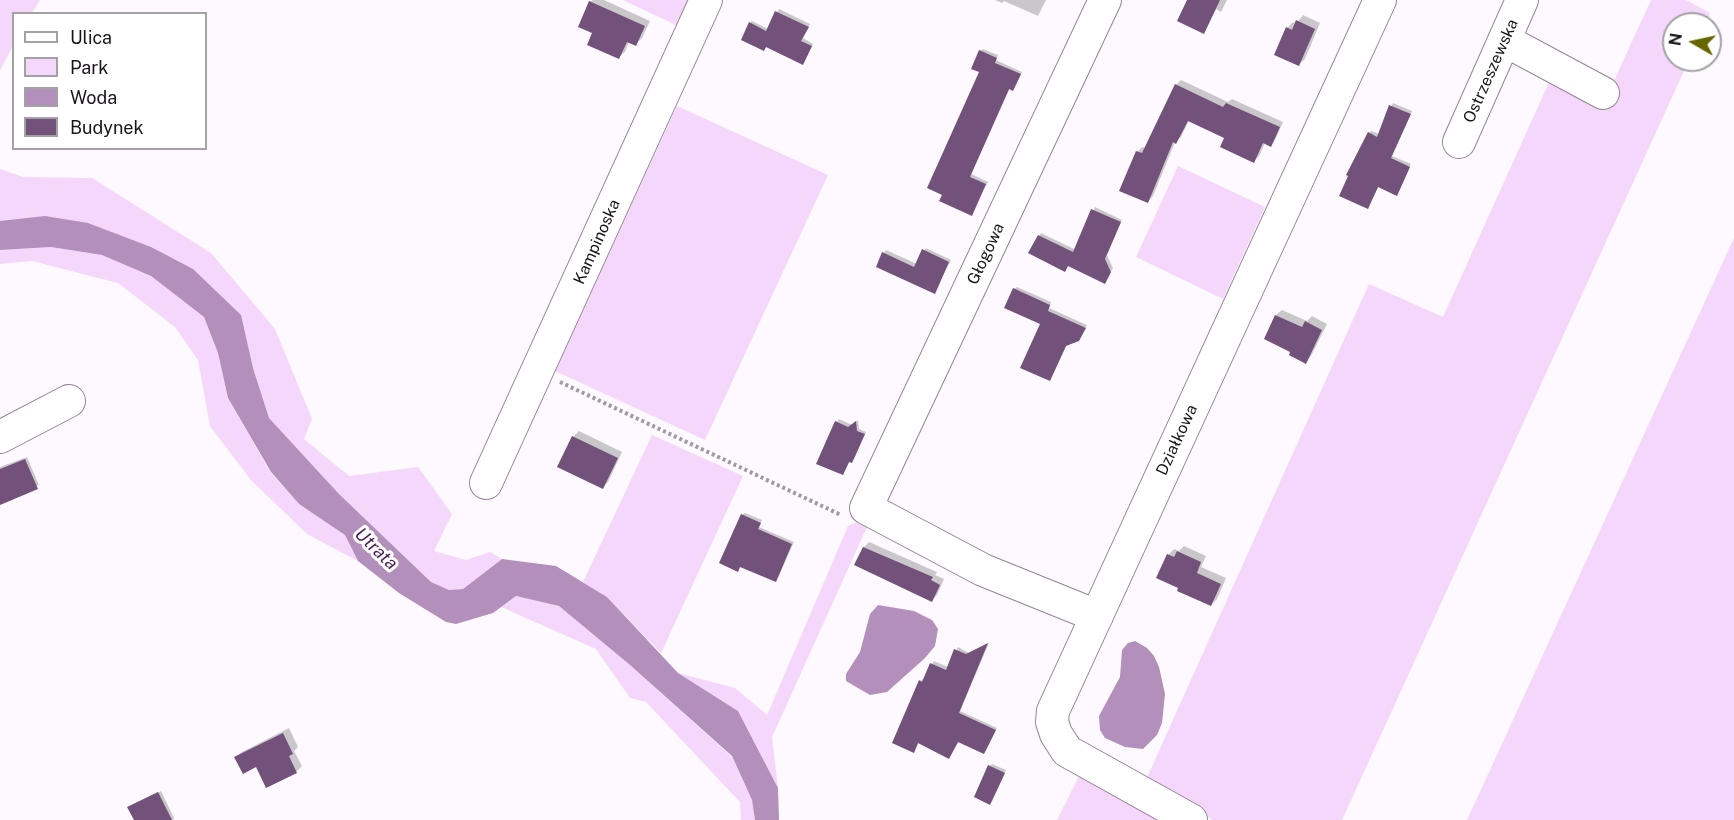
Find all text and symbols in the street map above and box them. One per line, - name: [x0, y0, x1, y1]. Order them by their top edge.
- legend: [12, 12, 207, 150]
- north arrow: [1662, 12, 1722, 72]
- street label: Ostrzeszewska: [1460, 16, 1522, 126]
- text: Ulica: [70, 27, 112, 48]
- text: N: [1665, 32, 1686, 47]
- text: Park: [70, 57, 108, 78]
- text: Woda: [70, 87, 117, 108]
- text: Budynek: [70, 117, 144, 138]
- street label: Kampinoska: [570, 197, 624, 287]
- street label: Głogowa: [963, 220, 1009, 288]
- street label: Działkowa: [1152, 402, 1202, 478]
- water label: Utrata: [350, 523, 402, 575]

